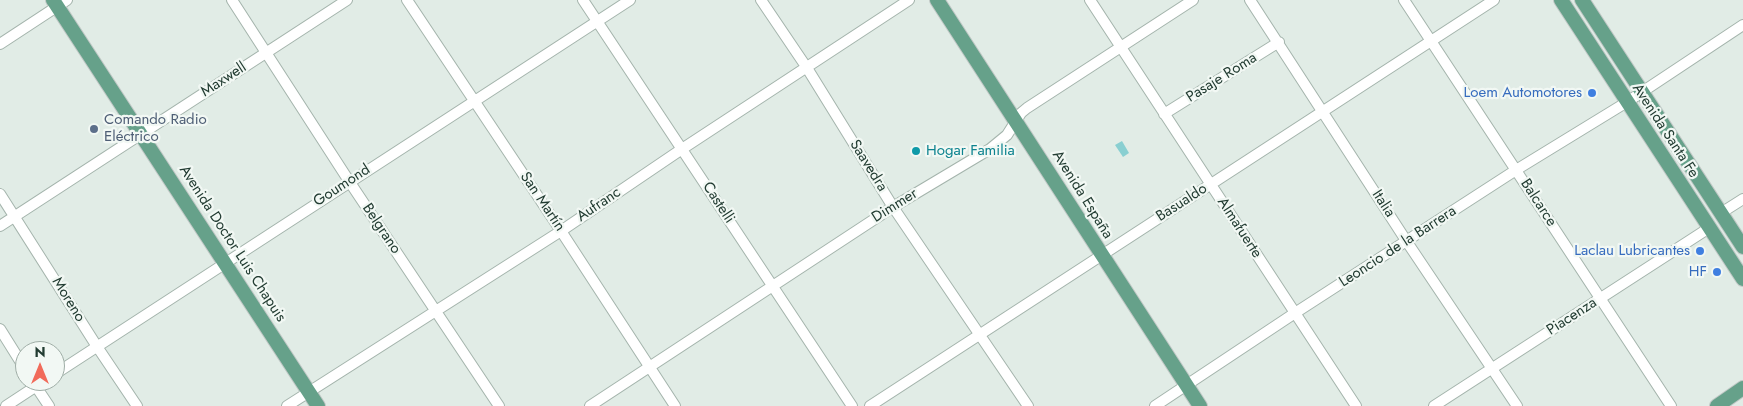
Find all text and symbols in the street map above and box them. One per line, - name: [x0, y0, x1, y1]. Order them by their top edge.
- street label: Pasaje Roma: [1183, 49, 1261, 107]
- street label: Maxwell: [198, 59, 250, 101]
- street label: Avenida Santa Fe: [1628, 81, 1702, 181]
- place label: Loem Automotores: [1464, 84, 1582, 102]
- marker: Loem Automotores: [1586, 87, 1598, 99]
- place label: Comando Radio Eléctrico: [104, 111, 207, 146]
- marker: Comando Radio Eléctrico: [88, 123, 100, 135]
- street label: Saavedra: [845, 137, 891, 195]
- place label: Hogar Familia: [926, 142, 1015, 160]
- marker: Hogar Familia: [910, 145, 922, 157]
- street label: Avenida España: [1048, 148, 1116, 242]
- street label: Goumond: [310, 161, 374, 211]
- street label: Avenida Doctor Luis Chapuis: [175, 162, 289, 326]
- street label: San Martín: [516, 169, 568, 235]
- street label: Balcarce: [1516, 176, 1560, 230]
- street label: Castelli: [698, 179, 738, 227]
- street label: Basualdo: [1153, 180, 1211, 226]
- street label: Aufranc: [574, 184, 624, 226]
- street label: Dimmer: [869, 185, 921, 227]
- street label: Italia: [1368, 187, 1398, 221]
- street label: Almafuerte: [1213, 194, 1265, 262]
- street label: Belgrano: [358, 201, 404, 257]
- street label: Leoncio de la Barrera: [1336, 202, 1460, 292]
- place label: Laclau Lubricantes: [1574, 242, 1690, 260]
- marker: Laclau Lubricantes: [1694, 245, 1706, 257]
- place label: HF: [1689, 263, 1707, 281]
- marker: HF: [1711, 266, 1723, 278]
- street label: Moreno: [47, 274, 89, 326]
- street label: Piacenza: [1544, 294, 1600, 340]
- north arrow: [15, 341, 65, 391]
- text: N: [34, 342, 46, 362]

